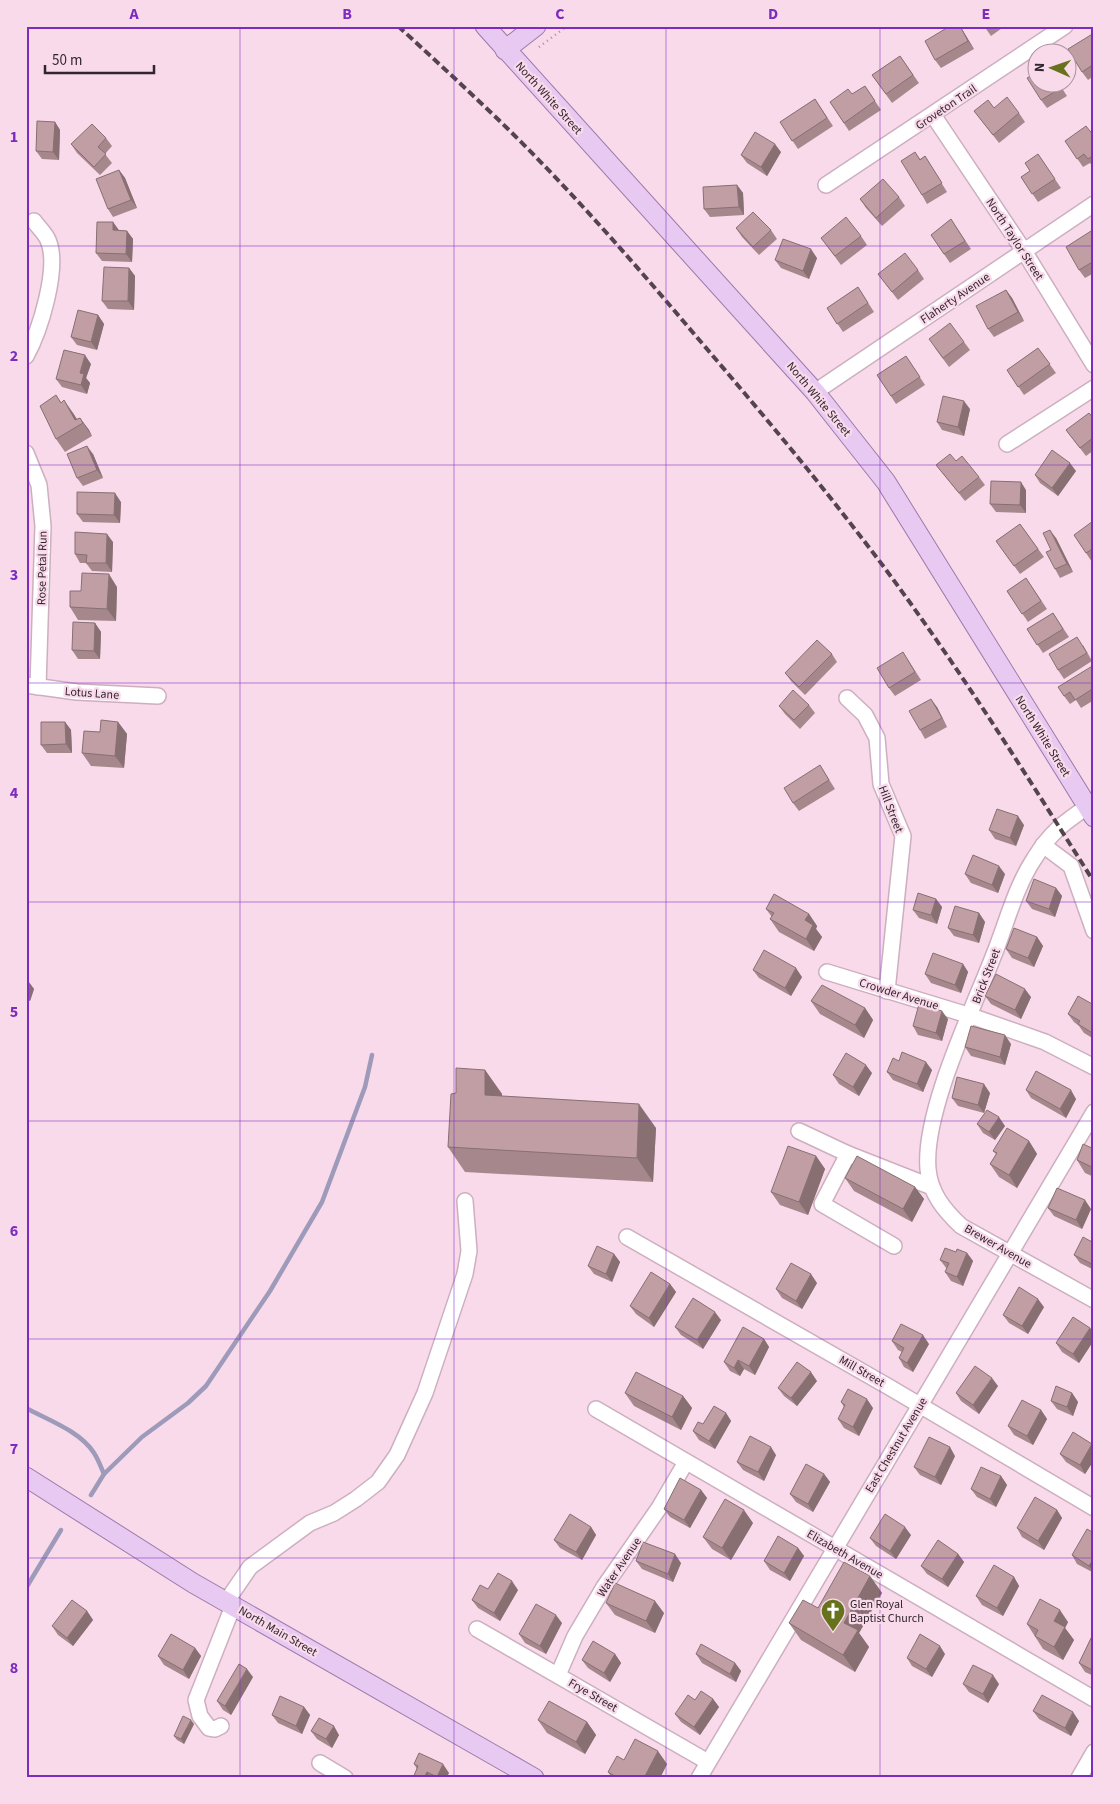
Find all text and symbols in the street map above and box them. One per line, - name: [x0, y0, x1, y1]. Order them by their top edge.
- text: A: [128, 3, 139, 25]
- text: B: [342, 3, 352, 25]
- text: C: [555, 3, 565, 25]
- text: D: [768, 3, 778, 25]
- text: E: [982, 3, 990, 25]
- scale bar: [45, 42, 154, 74]
- north arrow: [1028, 42, 1078, 92]
- text: 50 m: [52, 50, 82, 71]
- street label: North White Street: [511, 58, 586, 138]
- text: N: [1030, 63, 1050, 73]
- street label: Groveton Trail: [912, 81, 980, 134]
- text: 1: [10, 126, 18, 148]
- street label: North Taylor Street: [982, 195, 1048, 284]
- street label: Flaherty Avenue: [917, 269, 994, 328]
- text: 2: [10, 345, 18, 367]
- street label: North White Street: [782, 358, 855, 440]
- street label: Rose Petal Run: [33, 531, 52, 605]
- text: 3: [10, 564, 18, 586]
- street label: Lotus Lane: [64, 683, 120, 704]
- street label: North White Street: [1011, 692, 1074, 780]
- text: 4: [10, 782, 19, 804]
- street label: Hill Street: [874, 783, 907, 835]
- street label: Brick Street: [968, 946, 1005, 1006]
- street label: Crowder Avenue: [857, 974, 941, 1015]
- text: 5: [10, 1001, 18, 1023]
- text: 6: [10, 1220, 18, 1242]
- street label: Brewer Avenue: [961, 1220, 1035, 1273]
- street label: Mill Street: [836, 1352, 888, 1391]
- street label: East Chestnut Avenue: [861, 1394, 932, 1496]
- text: 7: [10, 1438, 18, 1460]
- street label: Elizabeth Avenue: [803, 1526, 886, 1583]
- street label: Water Avenue: [593, 1534, 646, 1600]
- place label: Glen Royal Baptist Church: [850, 1596, 924, 1627]
- church icon: Glen Royal Baptist Church: [820, 1598, 846, 1632]
- street label: North Main Street: [235, 1602, 320, 1661]
- text: 8: [10, 1657, 18, 1679]
- street label: Frye Street: [565, 1675, 620, 1716]

